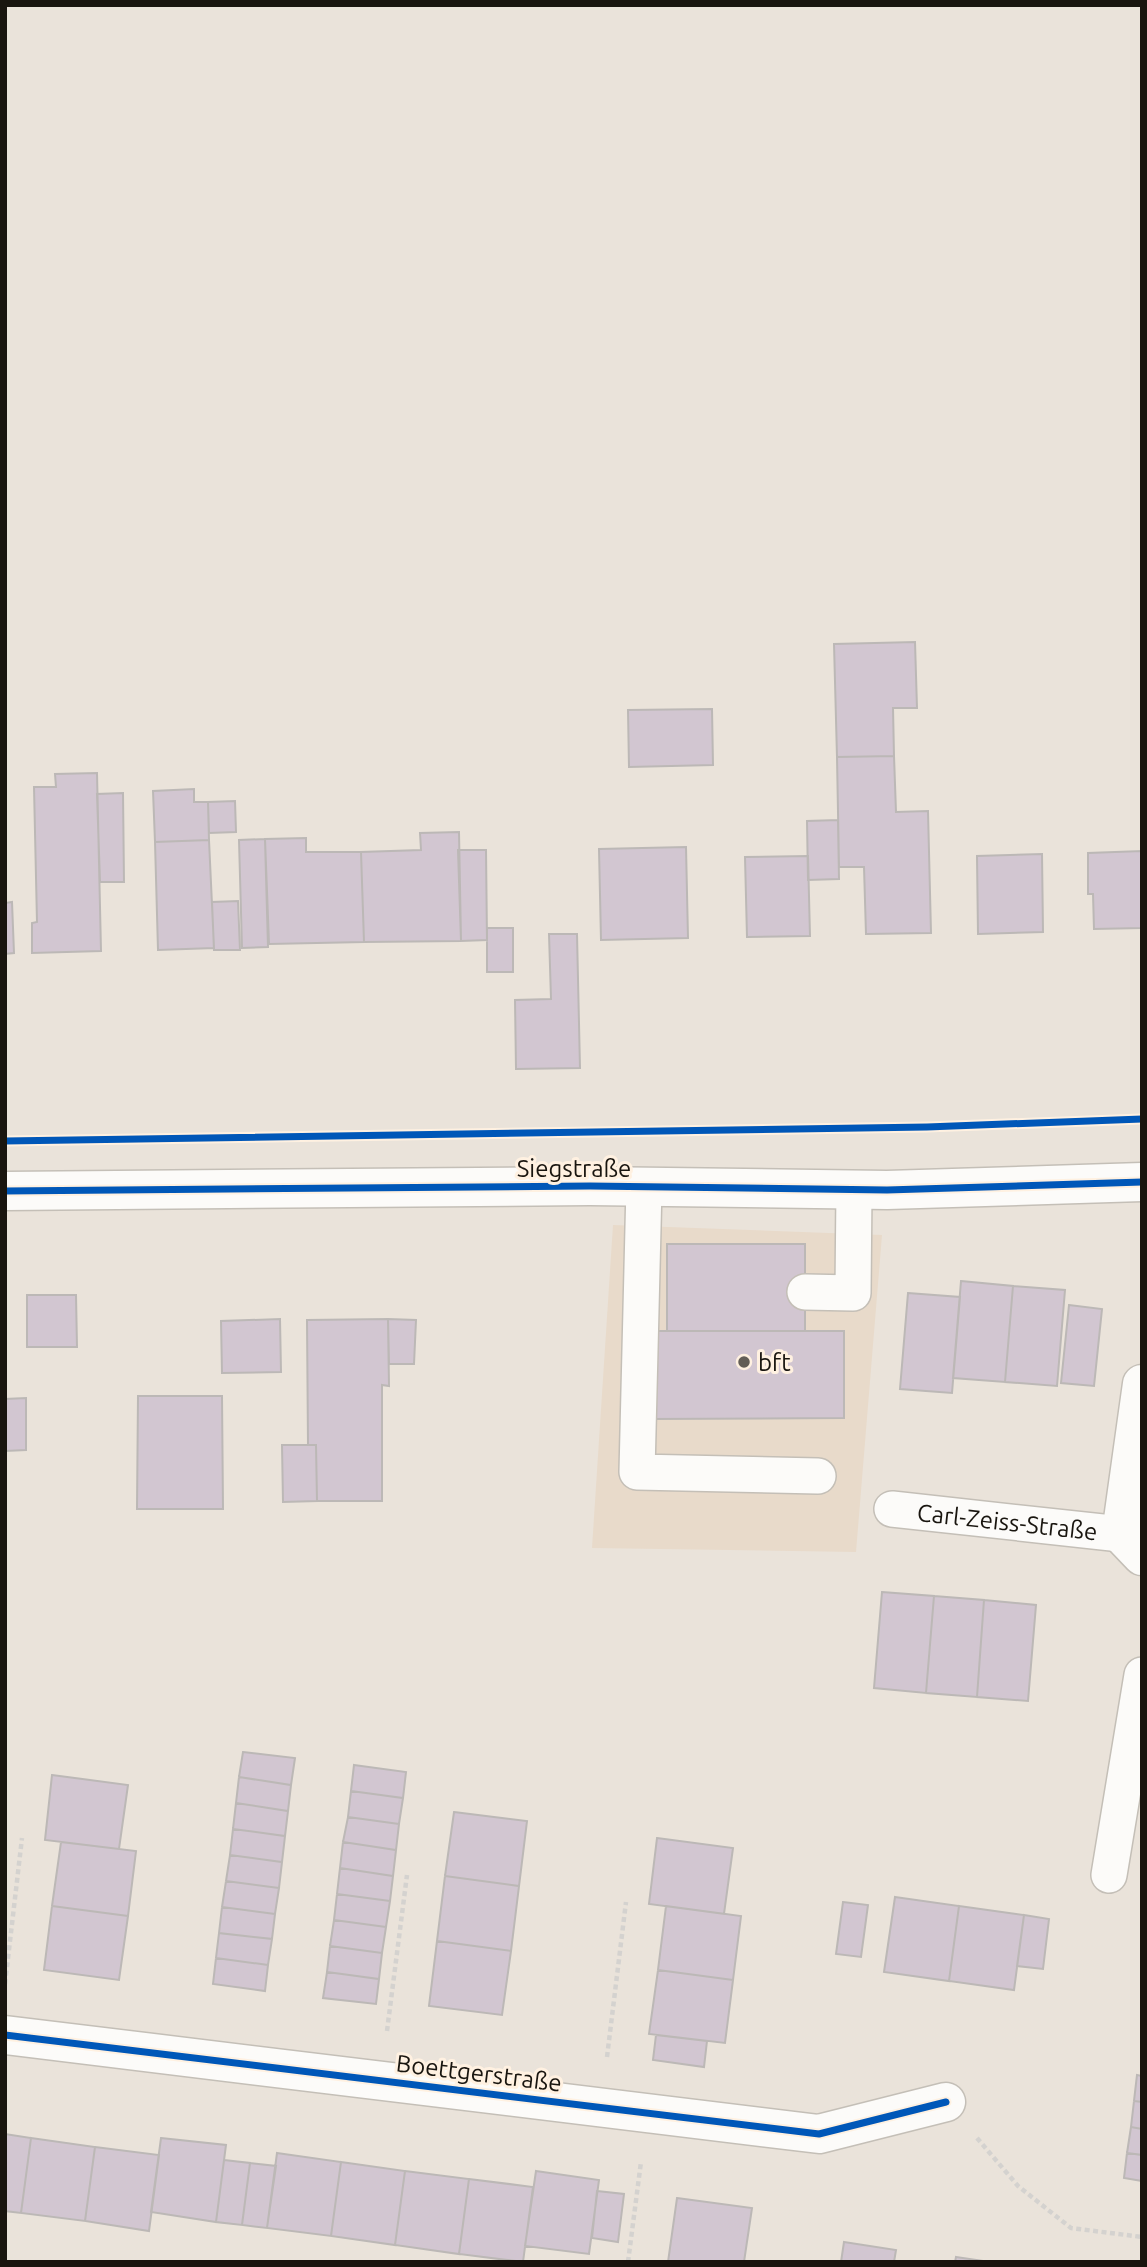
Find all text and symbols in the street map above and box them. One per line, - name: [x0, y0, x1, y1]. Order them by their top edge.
- street label: Siegstraße: [517, 1155, 631, 1182]
- place label: bft: [758, 1349, 791, 1376]
- marker: bft: [736, 1354, 752, 1370]
- street label: Carl-Zeiss-Straße: [916, 1498, 1099, 1545]
- street label: Boettgerstraße: [395, 2049, 563, 2097]

